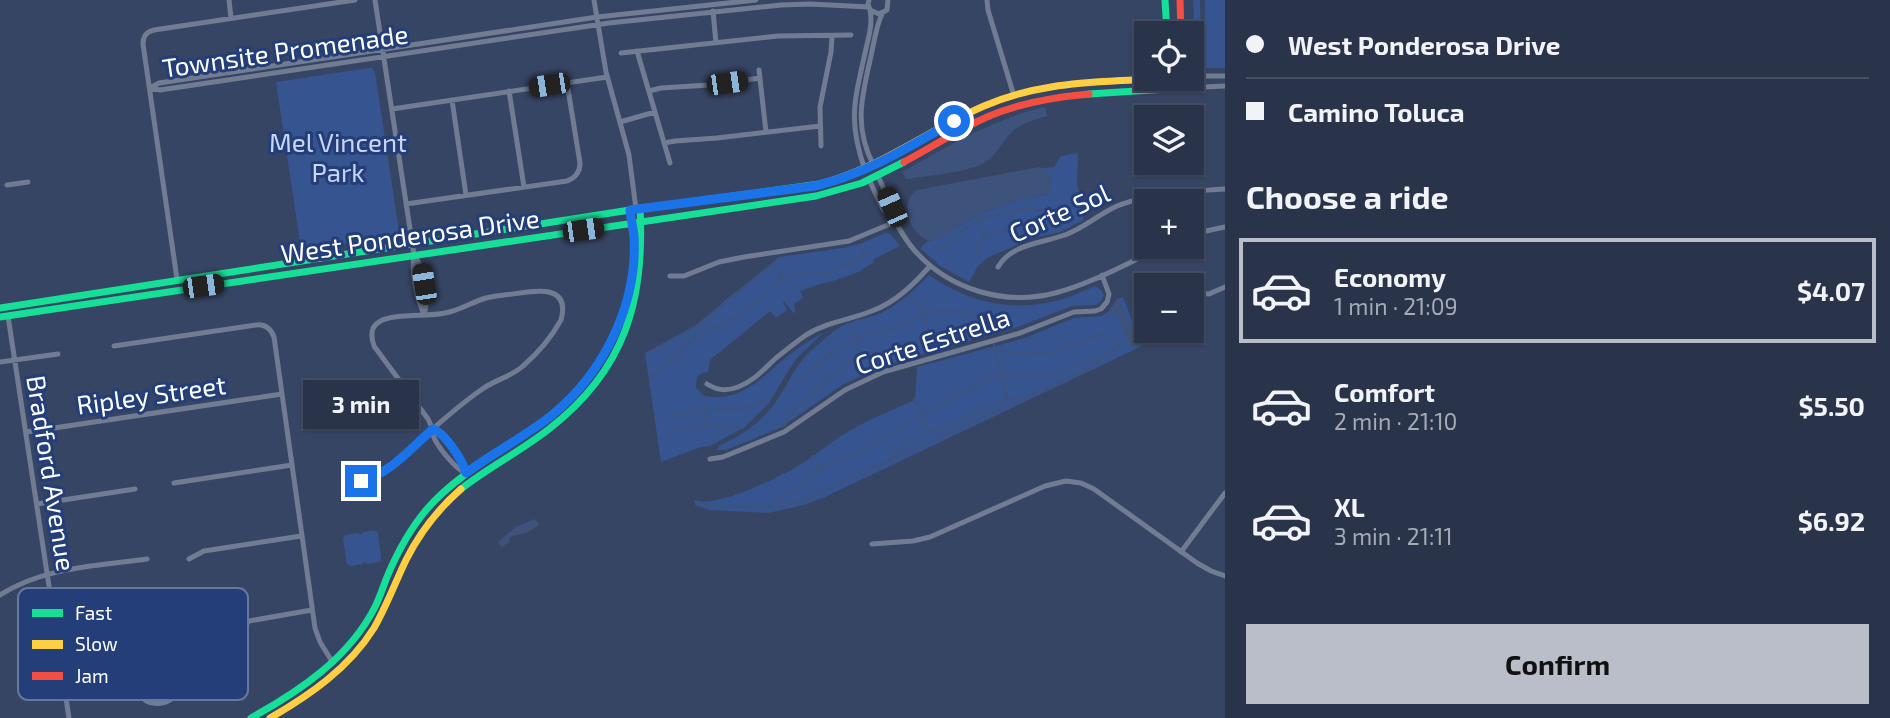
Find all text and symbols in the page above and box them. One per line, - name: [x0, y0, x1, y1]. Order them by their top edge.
- street label: Townsite Promenade: [160, 17, 410, 83]
- map controls: [1134, 21, 1204, 343]
- button: locate: [1134, 21, 1204, 91]
- text: West Ponderosa Drive: [1288, 29, 1560, 60]
- car: [705, 70, 750, 96]
- car: [527, 71, 572, 99]
- text: Camino Toluca: [1288, 96, 1465, 127]
- route start: [938, 105, 970, 137]
- button: layers: [1134, 105, 1204, 175]
- park label: Mel Vincent Park: [269, 126, 407, 187]
- street label: Corte Sol: [1004, 176, 1114, 248]
- text: Choose a ride: [1246, 177, 1449, 215]
- car: [874, 184, 911, 230]
- button: +: [1134, 189, 1204, 259]
- street label: West Ponderosa Drive: [279, 201, 541, 269]
- car: [561, 217, 606, 243]
- icon: car: [1250, 259, 1313, 322]
- text: Economy: [1334, 261, 1446, 292]
- car: [411, 262, 438, 306]
- car: [181, 273, 226, 299]
- button: −: [1134, 273, 1204, 343]
- text: $4.07: [1797, 275, 1865, 306]
- text: 1 min · 21:09: [1334, 292, 1458, 320]
- street label: Corte Estrella: [851, 300, 1013, 380]
- street label: Ripley Street: [74, 368, 228, 420]
- street label: Bradford Avenue: [21, 373, 83, 573]
- icon: car: [1250, 374, 1313, 437]
- text: Comfort: [1334, 376, 1435, 407]
- callout: 3 min: [303, 379, 419, 428]
- text: 3 min: [332, 390, 390, 418]
- text: $5.50: [1798, 390, 1865, 421]
- text: 2 min · 21:10: [1334, 407, 1458, 435]
- route end: [345, 465, 377, 497]
- icon: car: [1250, 489, 1313, 552]
- text: XL: [1334, 491, 1365, 522]
- text: $6.92: [1798, 505, 1865, 536]
- text: 3 min · 21:11: [1334, 522, 1453, 550]
- legend: [18, 588, 248, 700]
- text: Fast: [75, 601, 112, 624]
- button: Confirm: [1246, 624, 1869, 704]
- text: Slow: [75, 632, 118, 655]
- text: Jam: [75, 664, 109, 687]

